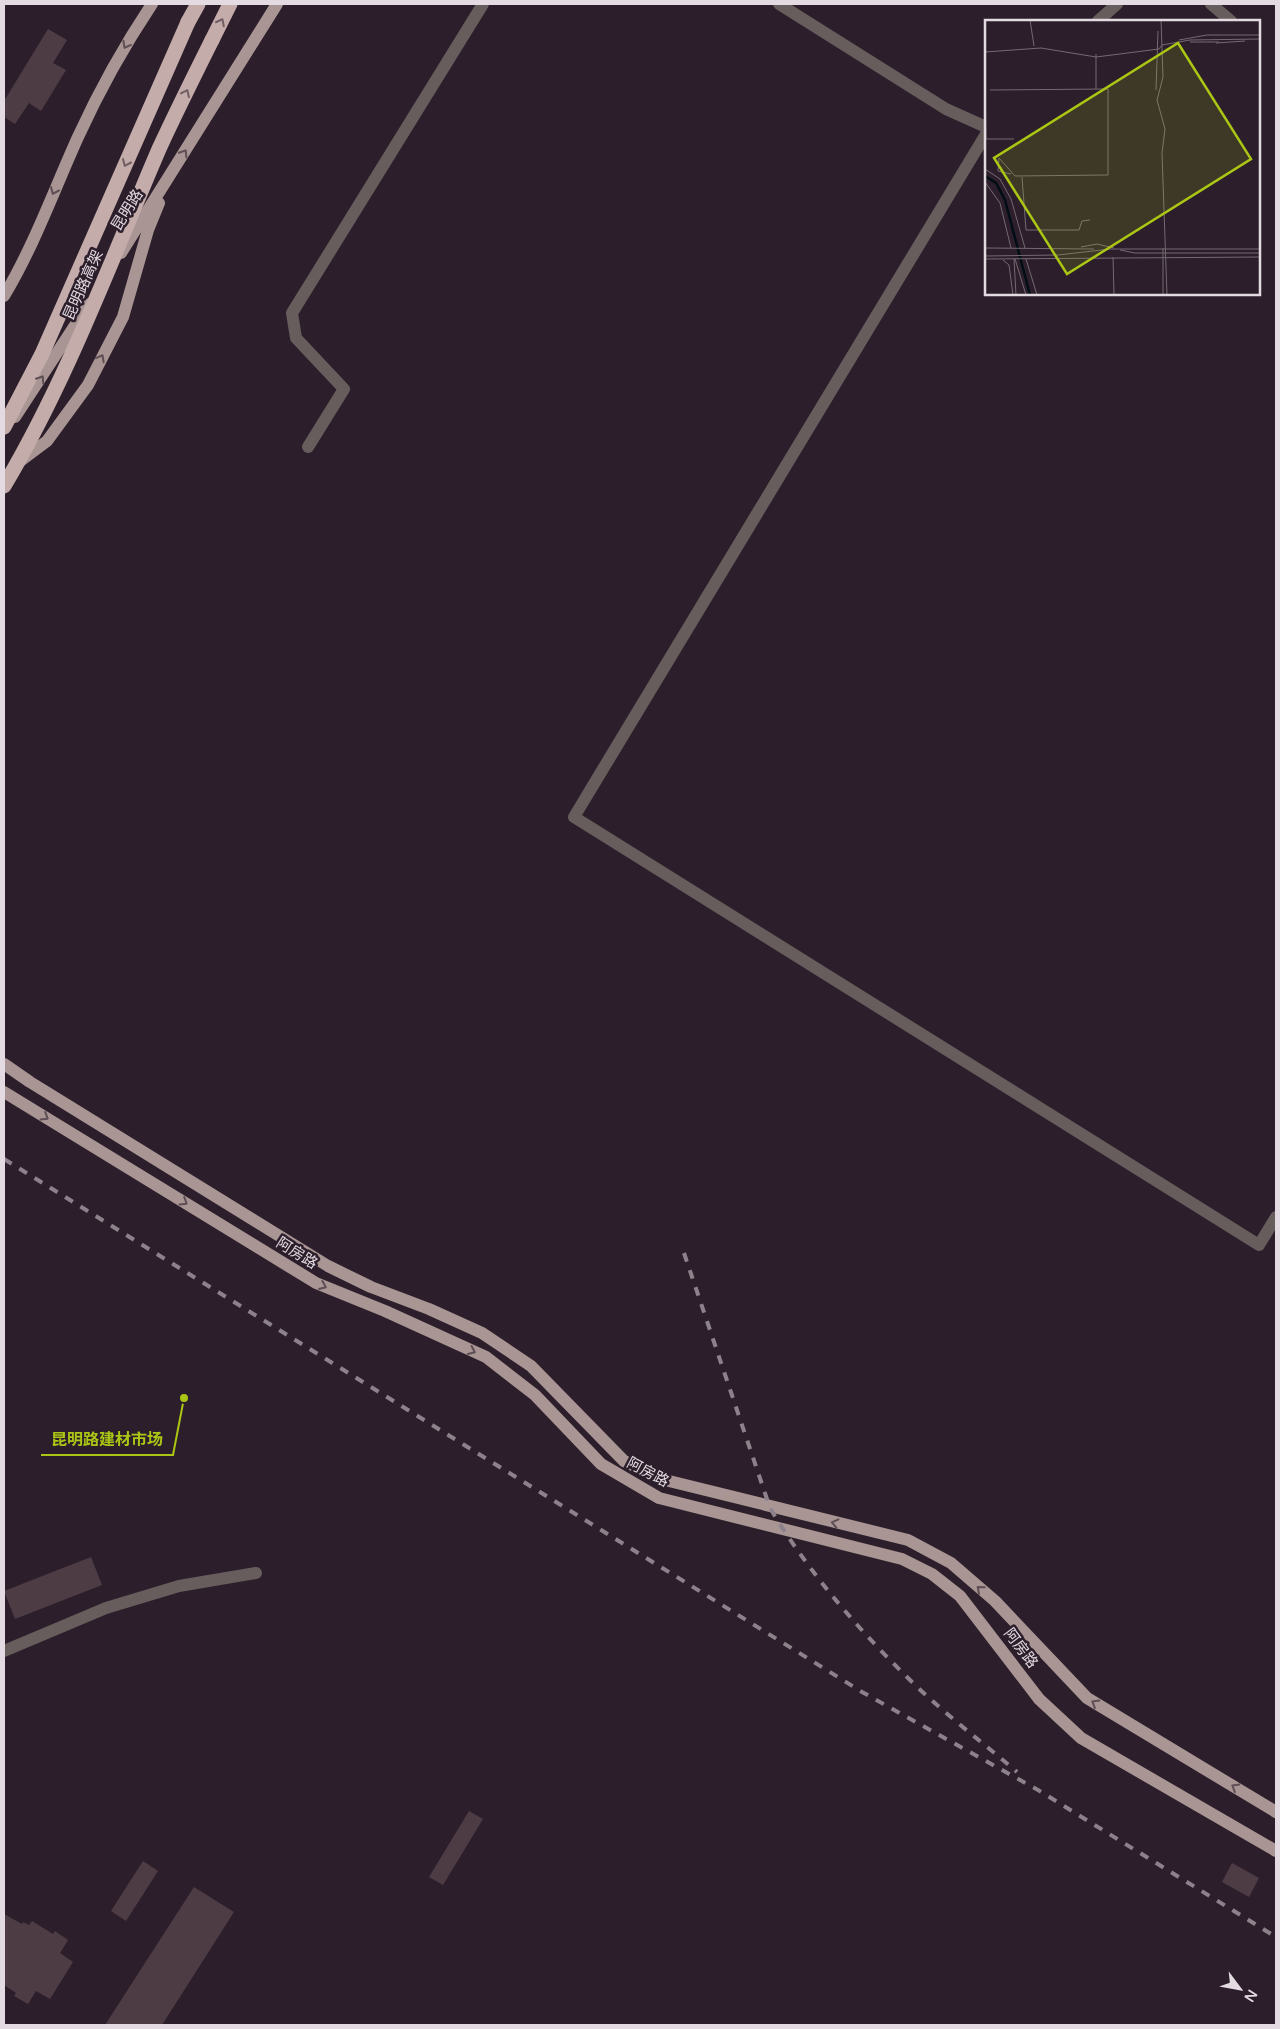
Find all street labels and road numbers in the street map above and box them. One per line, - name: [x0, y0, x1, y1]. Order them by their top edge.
- street label: 昆明路: [107, 186, 147, 234]
- street label: 昆明路高架: [60, 247, 106, 323]
- street label: 阿房路: [273, 1233, 321, 1273]
- street label: 阿房路: [624, 1453, 672, 1491]
- street label: 阿房路: [1000, 1625, 1042, 1671]

